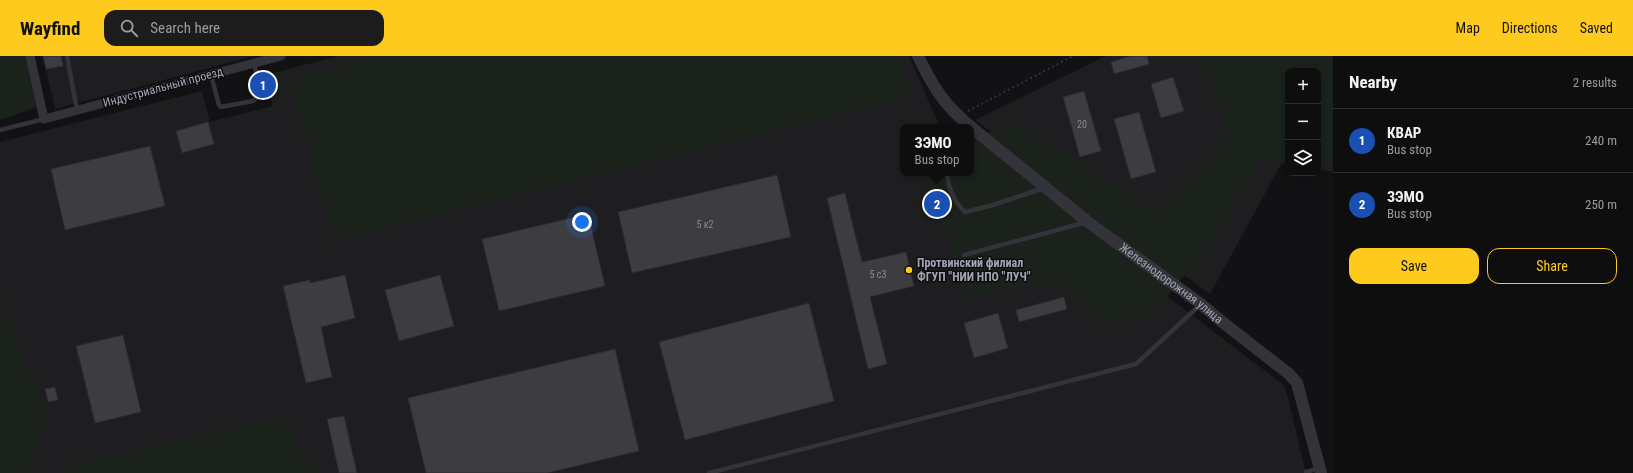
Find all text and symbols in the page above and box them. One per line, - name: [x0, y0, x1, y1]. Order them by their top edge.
- search box: [104, 10, 384, 46]
- text: Wayfind: [20, 17, 80, 40]
- icon: search: [118, 17, 140, 39]
- text: Search here: [150, 19, 220, 37]
- text: Map: [1456, 20, 1480, 36]
- text: Directions: [1502, 20, 1558, 36]
- text: Saved: [1580, 20, 1613, 36]
- street label: Индустриальный проезд: [101, 64, 225, 110]
- map controls: [1285, 68, 1321, 176]
- button: +: [1285, 68, 1321, 104]
- pin: 1: [250, 70, 276, 100]
- text: Nearby: [1349, 72, 1397, 92]
- text: 2 results: [1573, 75, 1617, 90]
- button: −: [1285, 104, 1321, 140]
- house number: 20: [1077, 119, 1087, 130]
- popup: [900, 124, 974, 176]
- text: КВАР: [1387, 124, 1421, 142]
- text: 1: [1359, 133, 1365, 148]
- text: 240 m: [1585, 133, 1617, 148]
- text: ЗЭМО: [915, 134, 952, 152]
- button: layers: [1285, 140, 1321, 176]
- text: Bus stop: [1387, 142, 1432, 157]
- text: Bus stop: [915, 152, 959, 167]
- text: ЗЭМО: [1387, 188, 1424, 206]
- pin: 2: [924, 189, 950, 219]
- text: 2: [1359, 197, 1365, 212]
- text: 250 m: [1585, 197, 1617, 212]
- text: Bus stop: [1387, 206, 1432, 221]
- your location: [572, 212, 592, 232]
- house number: 5 к2: [697, 219, 714, 230]
- street label: Железнодорожная улица: [1117, 240, 1226, 327]
- button: Save: [1349, 248, 1479, 284]
- button: Share: [1487, 248, 1617, 284]
- place label: Протвинский филиал ФГУП "НИИ НПО "ЛУЧ": [917, 256, 1031, 284]
- marker: Протвинский филиал ФГУП "НИИ НПО "ЛУЧ": [904, 265, 914, 275]
- house number: 5 с3: [870, 269, 886, 280]

